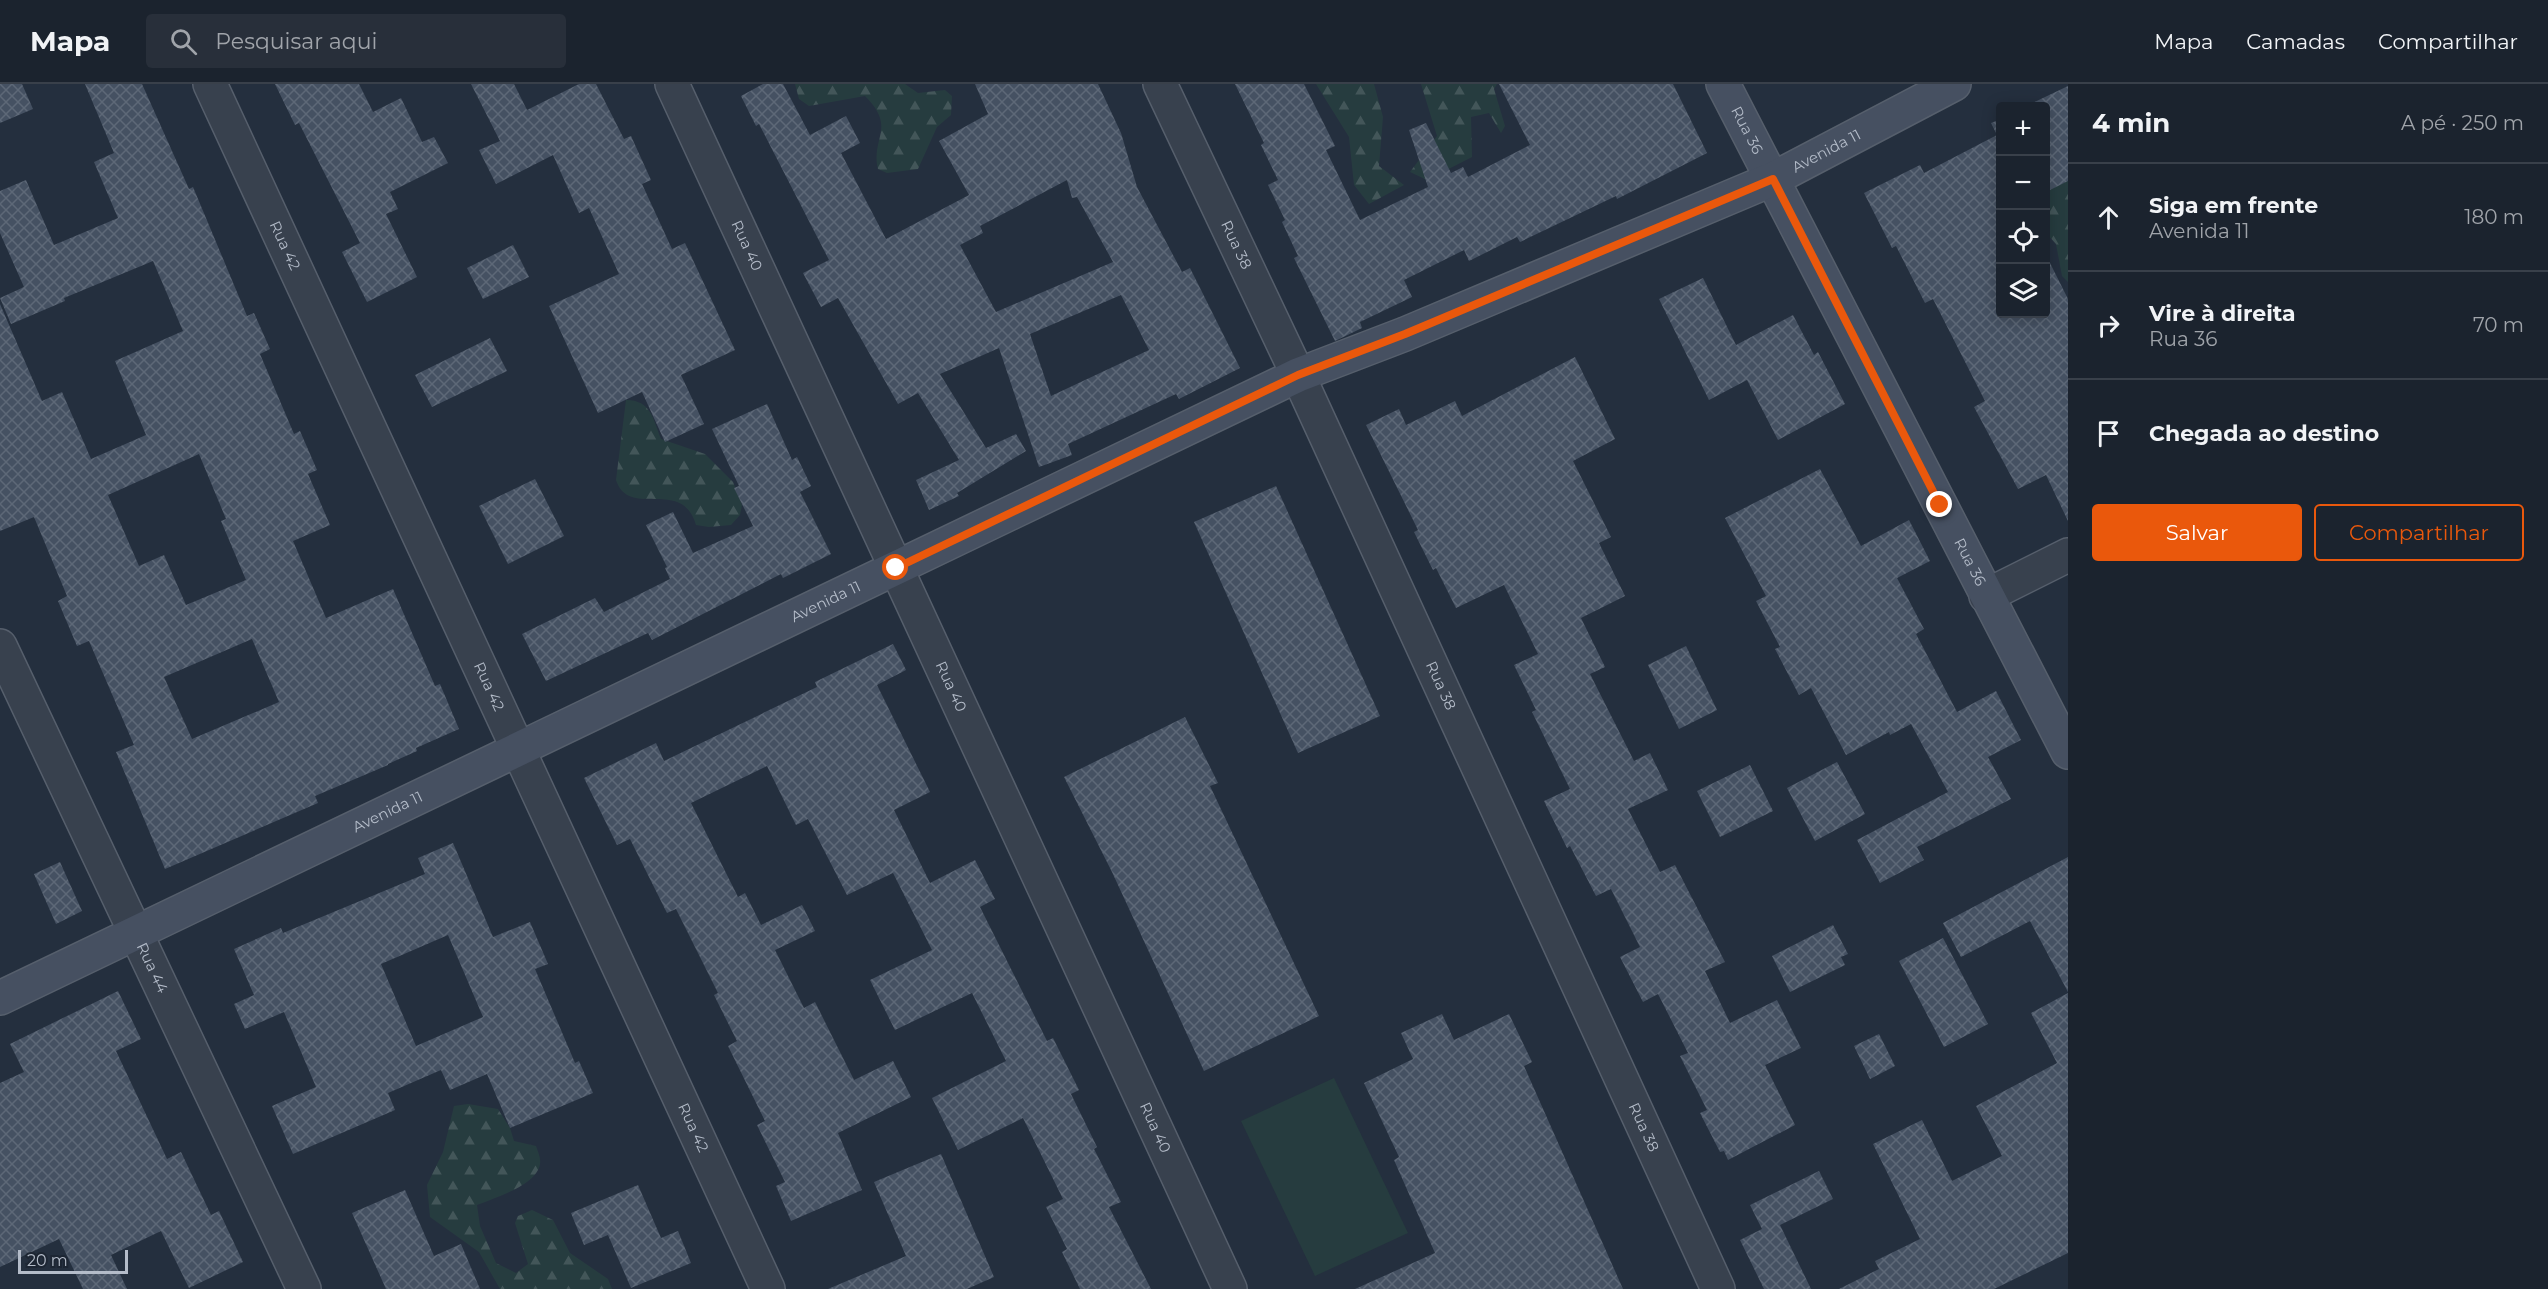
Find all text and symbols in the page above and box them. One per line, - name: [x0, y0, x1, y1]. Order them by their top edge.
- search box: [146, 14, 566, 68]
- text: Mapa: [30, 24, 110, 58]
- icon: search: [167, 25, 200, 58]
- text: Pesquisar aqui: [215, 28, 377, 55]
- text: Mapa: [2154, 29, 2213, 54]
- text: Camadas: [2246, 29, 2345, 54]
- text: Compartilhar: [2378, 29, 2518, 54]
- map controls: [1996, 102, 2050, 318]
- button: +: [1996, 102, 2050, 156]
- street label: Rua 36: [1727, 103, 1768, 157]
- text: 4 min: [2092, 107, 2170, 139]
- text: A pé · 250 m: [2401, 111, 2524, 135]
- street label: Avenida 11: [1788, 125, 1864, 176]
- button: −: [1996, 156, 2050, 210]
- text: Siga em frente: [2149, 192, 2318, 219]
- icon: ahead: [2092, 201, 2125, 234]
- text: 180 m: [2464, 205, 2524, 229]
- button: locate: [1996, 210, 2050, 264]
- street label: Rua 40: [727, 217, 767, 274]
- street label: Rua 38: [1217, 217, 1256, 272]
- street label: Rua 42: [266, 218, 305, 273]
- text: Avenida 11: [2149, 219, 2249, 243]
- button: layers: [1996, 264, 2050, 318]
- text: Vire à direita: [2149, 300, 2296, 327]
- icon: right: [2092, 309, 2125, 342]
- text: 70 m: [2473, 313, 2524, 337]
- text: Rua 36: [2149, 327, 2217, 351]
- icon: arrive: [2092, 417, 2125, 450]
- text: Chegada ao destino: [2149, 420, 2379, 447]
- route end: [1926, 491, 1952, 517]
- button: Salvar: [2092, 504, 2302, 561]
- button: Compartilhar: [2314, 504, 2524, 561]
- street label: Rua 36: [1950, 535, 1991, 589]
- route start: [882, 554, 908, 580]
- street label: Avenida 11: [788, 576, 864, 626]
- street label: Rua 40: [932, 658, 971, 715]
- street label: Rua 38: [1422, 658, 1461, 713]
- street label: Rua 42: [470, 659, 509, 714]
- street label: Avenida 11: [349, 787, 426, 836]
- street label: Rua 44: [133, 939, 173, 996]
- street label: Rua 40: [1136, 1099, 1176, 1156]
- street label: Rua 42: [674, 1100, 713, 1155]
- street label: Rua 38: [1625, 1100, 1664, 1155]
- scale bar: [18, 1247, 128, 1274]
- text: 20 m: [27, 1251, 68, 1270]

